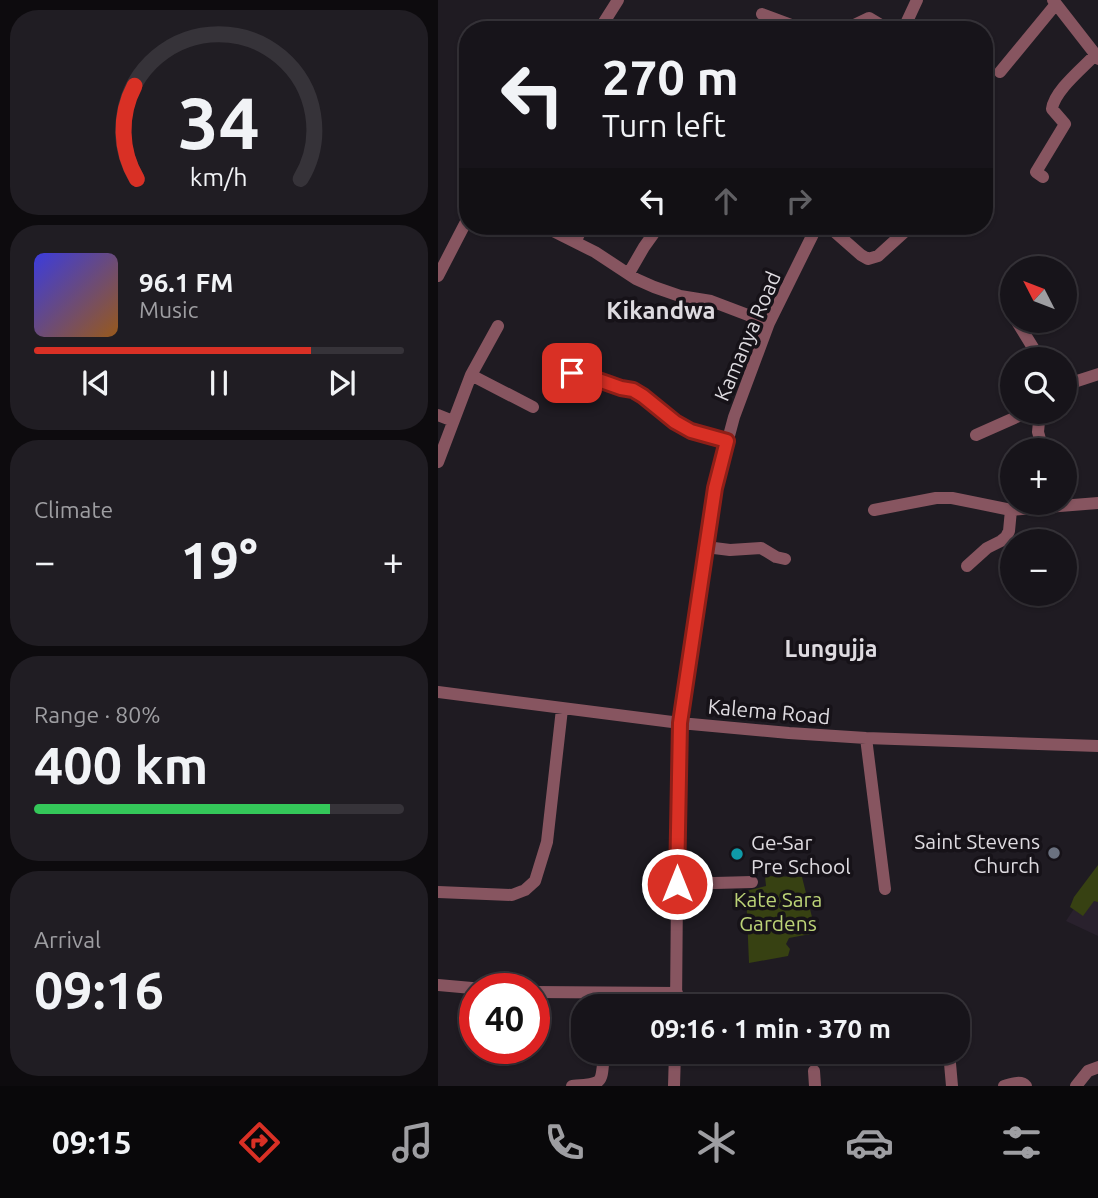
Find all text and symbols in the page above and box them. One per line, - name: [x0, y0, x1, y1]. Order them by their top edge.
- icon: left: [487, 49, 578, 140]
- text: 270 m: [602, 49, 739, 104]
- text: 34: [178, 81, 260, 163]
- text: Turn left: [602, 107, 726, 143]
- text: km/h: [190, 162, 248, 190]
- icon: left: [634, 182, 672, 220]
- icon: ahead: [707, 182, 745, 220]
- icon: right: [780, 182, 818, 220]
- north arrow: [1000, 256, 1077, 332]
- map controls: [1000, 256, 1077, 606]
- text: 96.1 FM: [139, 268, 233, 297]
- street label: Kamanya Road: [709, 268, 785, 404]
- text: Music: [139, 297, 198, 322]
- district label: Kikandwa: [606, 297, 716, 324]
- pin: [542, 343, 602, 403]
- button: search: [1000, 347, 1077, 424]
- icon: arrive: [553, 354, 591, 392]
- icon: previous: [77, 364, 115, 402]
- icon: pause: [200, 364, 238, 402]
- icon: next: [323, 364, 361, 402]
- button: +: [1000, 438, 1077, 515]
- text: Climate: [34, 497, 113, 522]
- button: −: [1000, 529, 1077, 606]
- text: 19°: [180, 531, 258, 589]
- text: −: [34, 540, 55, 582]
- text: +: [383, 540, 404, 582]
- district label: Lungujja: [785, 636, 877, 661]
- street label: Kalema Road: [707, 694, 831, 728]
- text: Range · 80%: [34, 702, 161, 727]
- text: 400 km: [34, 736, 208, 794]
- place label: Saint Stevens Church: [914, 829, 1040, 877]
- place label: Ge-Sar Pre School: [751, 830, 851, 878]
- marker: Saint Stevens Church: [1046, 845, 1062, 861]
- marker: Ge-Sar Pre School: [729, 846, 745, 862]
- position arrow: [640, 847, 714, 921]
- park label: Kate Sara Gardens: [734, 887, 822, 935]
- text: Arrival: [34, 927, 101, 952]
- text: 09:16: [34, 961, 164, 1019]
- speed limit sign: 40: [459, 973, 550, 1064]
- text: 09:16 · 1 min · 370 m: [650, 1014, 891, 1043]
- icon: directions: [235, 1118, 284, 1167]
- icon: music: [388, 1118, 437, 1167]
- icon: phone: [540, 1118, 589, 1167]
- icon: climate: [692, 1118, 741, 1167]
- icon: car: [845, 1118, 894, 1167]
- icon: filters: [997, 1118, 1046, 1167]
- text: 09:15: [52, 1124, 132, 1160]

